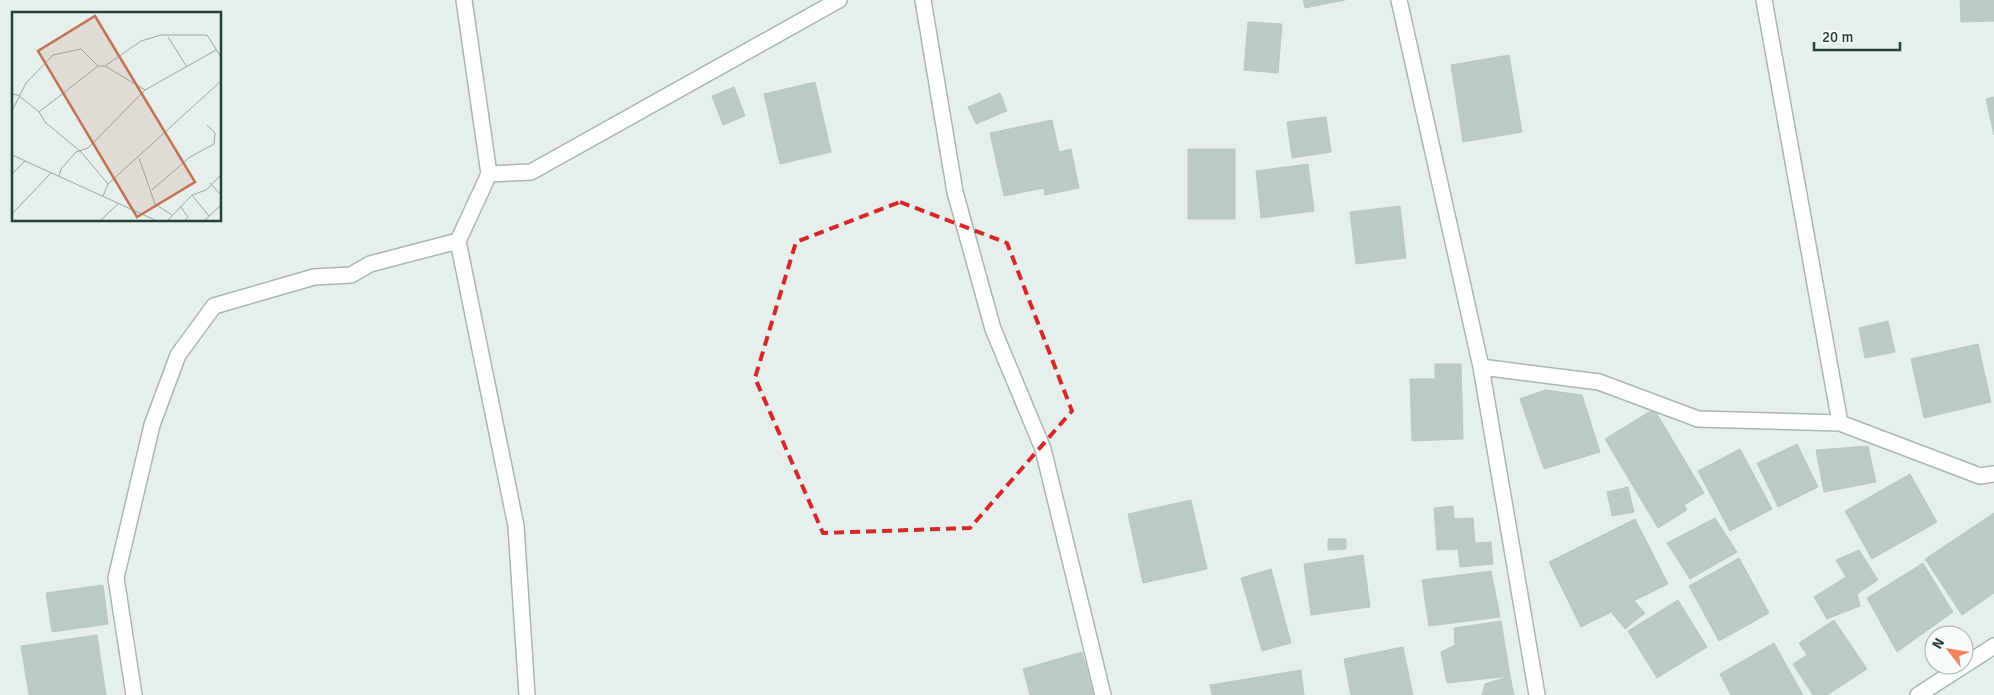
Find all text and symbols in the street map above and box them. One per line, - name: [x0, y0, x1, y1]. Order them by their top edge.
- inset map: [12, 12, 221, 221]
- scale bar: [1814, 20, 1900, 52]
- text: 20 m: [1822, 28, 1853, 46]
- north arrow: [1924, 625, 1974, 675]
- text: N: [1928, 635, 1948, 652]

